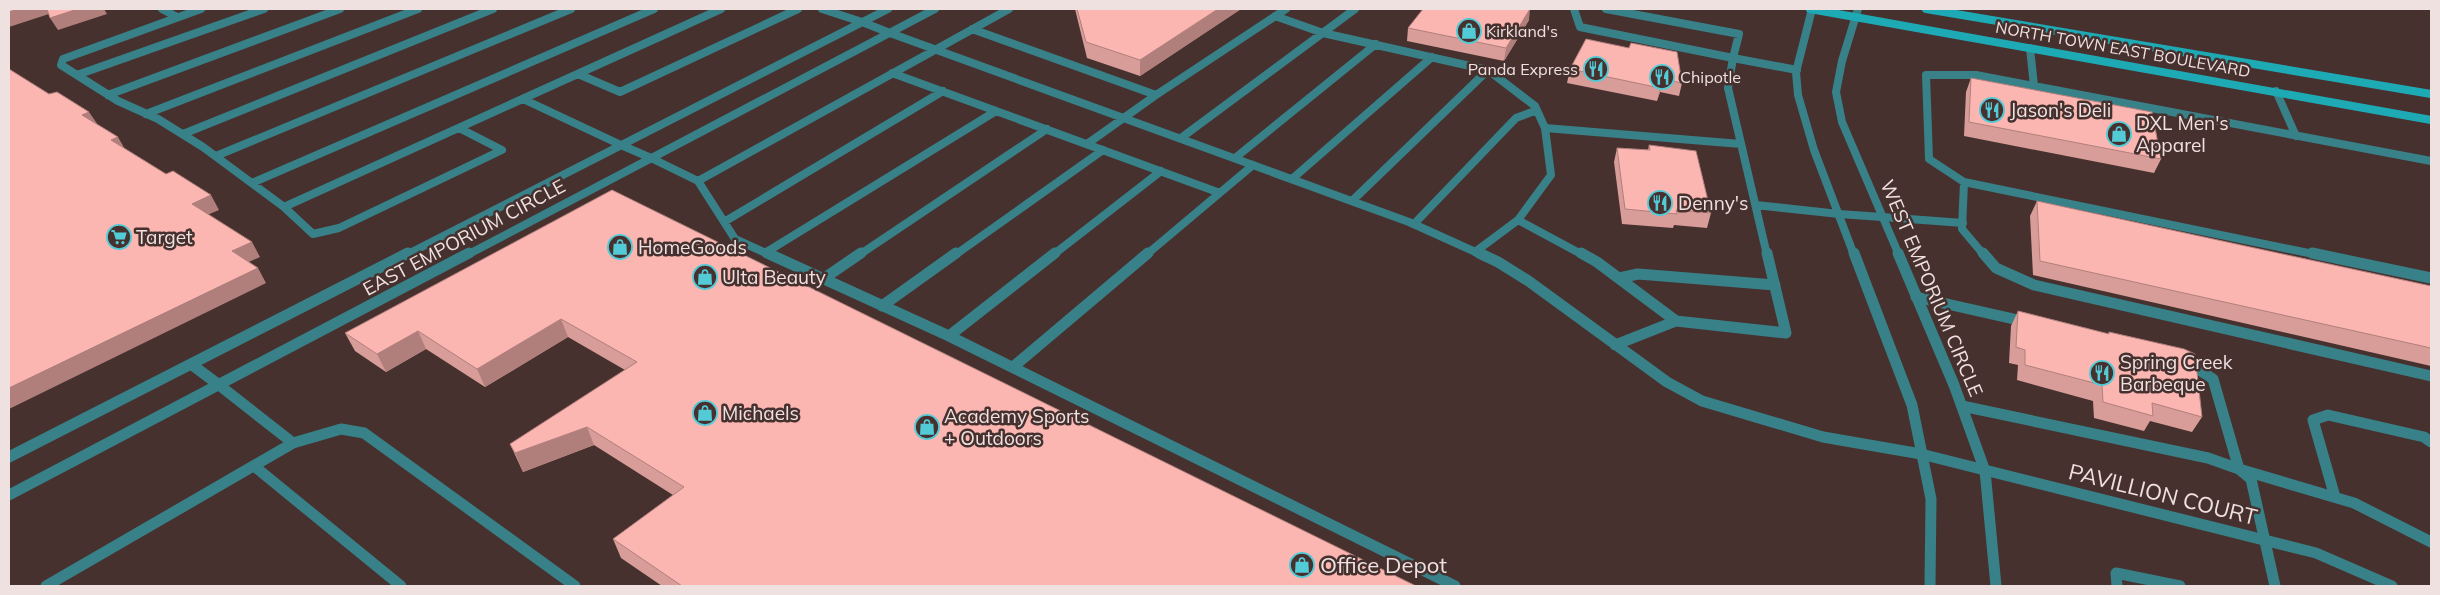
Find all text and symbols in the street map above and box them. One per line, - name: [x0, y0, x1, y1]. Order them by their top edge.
- street label: NORTH TOWN EAST BOULEVARD: [1994, 17, 2252, 81]
- shop icon: Kirkland's: [1456, 18, 1482, 44]
- place label: Kirkland's: [1486, 21, 1558, 41]
- restaurant icon: Panda Express: [1583, 56, 1609, 82]
- place label: Panda Express: [1468, 59, 1578, 79]
- restaurant icon: Chipotle: [1649, 64, 1675, 90]
- place label: Chipotle: [1680, 67, 1741, 87]
- restaurant icon: Jason's Deli: [1979, 97, 2005, 123]
- place label: Jason's Deli: [2010, 98, 2111, 122]
- place label: DXL Men's Apparel: [2136, 111, 2229, 157]
- shop icon: DXL Men's Apparel: [2106, 121, 2132, 147]
- street label: EAST EMPORIUM CIRCLE: [359, 173, 569, 301]
- street label: WEST EMPORIUM CIRCLE: [1875, 176, 1989, 400]
- restaurant icon: Denny's: [1647, 190, 1673, 216]
- place label: Denny's: [1678, 191, 1748, 215]
- supermarket icon: Target: [106, 224, 132, 250]
- place label: Target: [136, 225, 193, 249]
- shop icon: HomeGoods: [607, 234, 633, 260]
- place label: HomeGoods: [638, 235, 747, 259]
- shop icon: Ulta Beauty: [692, 264, 718, 290]
- place label: Ulta Beauty: [722, 265, 826, 289]
- place label: Spring Creek Barbeque: [2120, 350, 2233, 396]
- restaurant icon: Spring Creek Barbeque: [2089, 360, 2115, 386]
- shop icon: Michaels: [692, 400, 718, 426]
- place label: Michaels: [722, 401, 799, 425]
- place label: Academy Sports + Outdoors: [944, 404, 1090, 450]
- shop icon: Academy Sports + Outdoors: [914, 414, 940, 440]
- street label: PAVILLION COURT: [2066, 457, 2260, 531]
- place label: Office Depot: [1320, 551, 1447, 579]
- shop icon: Office Depot: [1289, 552, 1315, 578]

